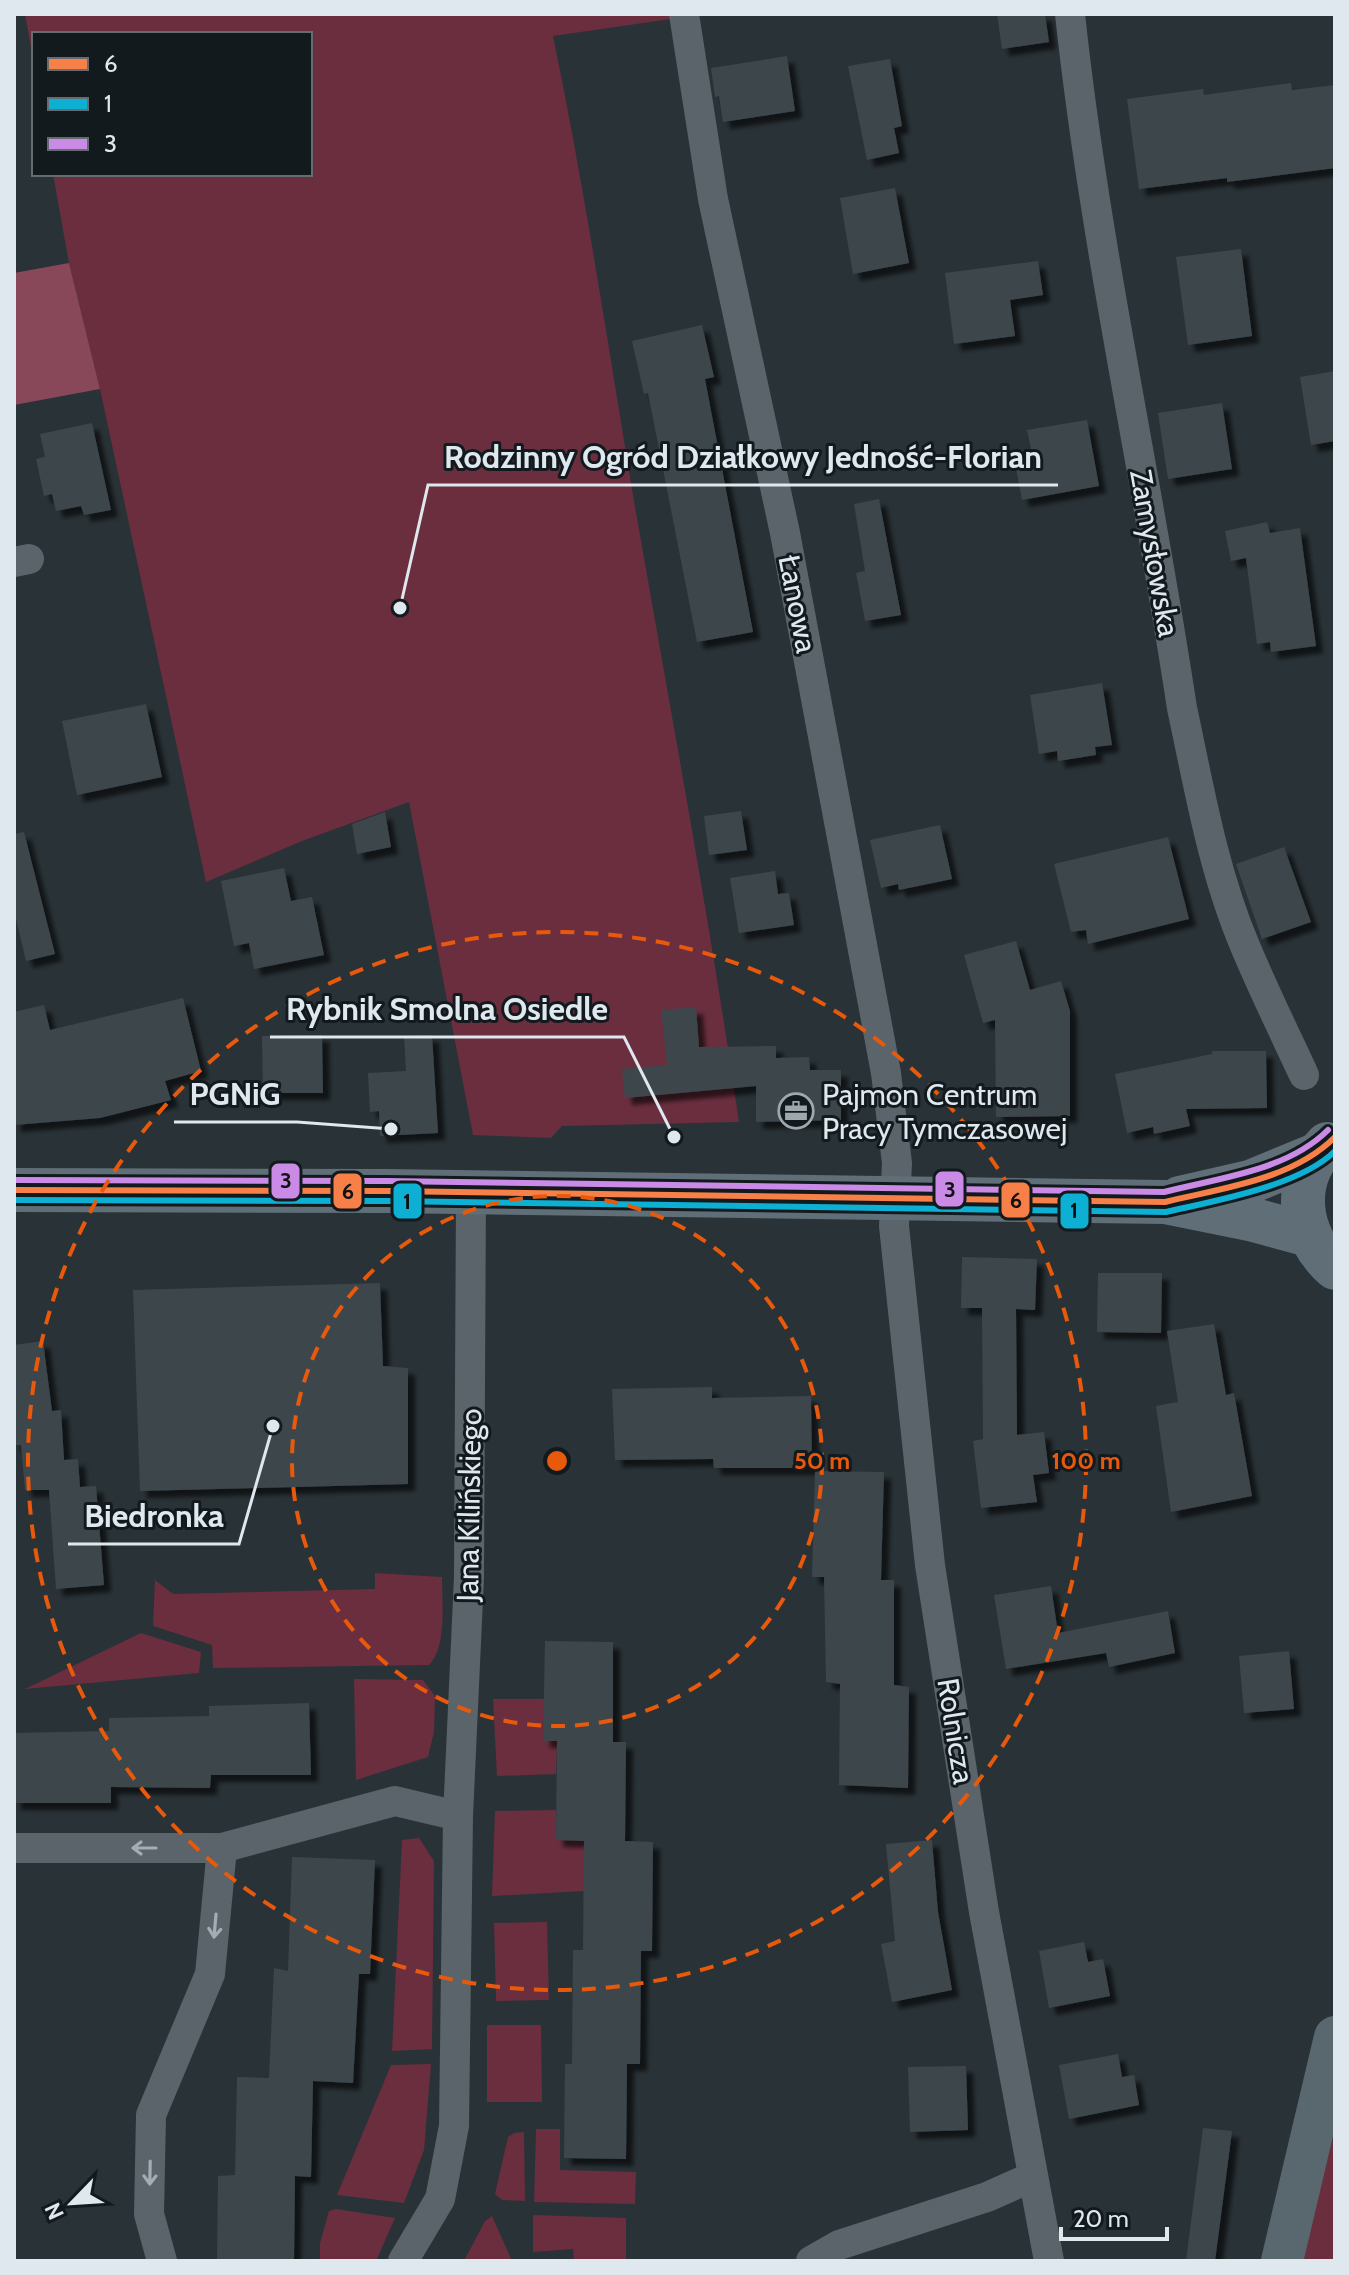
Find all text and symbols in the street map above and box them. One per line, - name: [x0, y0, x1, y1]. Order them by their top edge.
- legend: [32, 32, 312, 176]
- text: 6: [104, 49, 118, 78]
- text: 1: [104, 89, 112, 118]
- text: 3: [104, 129, 117, 158]
- callout: Rodzinny Ogród Działkowy Jedność-Florian: [428, 429, 1058, 485]
- text: Rodzinny Ogród Działkowy Jedność-Florian: [444, 437, 1042, 476]
- street label: Zamysłowska: [1122, 466, 1188, 640]
- street label: Łanowa: [770, 552, 826, 656]
- callout: Rybnik Smolna Osiedle: [270, 981, 624, 1037]
- text: Rybnik Smolna Osiedle: [286, 989, 608, 1028]
- callout: PGNiG: [174, 1066, 297, 1122]
- text: PGNiG: [189, 1074, 281, 1113]
- place label: Pajmon Centrum Pracy Tymczasowej: [822, 1076, 1067, 1147]
- office icon: Pajmon Centrum Pracy Tymczasowej: [777, 1092, 815, 1130]
- line badge: 3: [270, 1162, 301, 1200]
- text: 3: [280, 1167, 292, 1194]
- line badge: 3: [934, 1170, 965, 1208]
- line badge: 6: [332, 1172, 363, 1210]
- text: 3: [944, 1176, 956, 1203]
- text: 6: [342, 1178, 354, 1205]
- line badge: 6: [1000, 1181, 1031, 1219]
- line badge: 1: [392, 1182, 423, 1220]
- text: 6: [1010, 1187, 1022, 1214]
- text: 1: [403, 1188, 411, 1215]
- line badge: 1: [1059, 1192, 1090, 1230]
- text: 1: [1070, 1197, 1078, 1224]
- street label: Jana Kilińskiego: [449, 1408, 489, 1603]
- text: 50 m: [794, 1446, 850, 1475]
- text: 100 m: [1051, 1446, 1121, 1475]
- centre of rings: [543, 1447, 571, 1475]
- callout: Biedronka: [68, 1488, 239, 1544]
- text: Biedronka: [84, 1496, 224, 1535]
- street label: Rolnicza: [929, 1676, 983, 1787]
- one-way arrow: [131, 1840, 158, 1856]
- one-way arrow: [207, 1912, 222, 1939]
- one-way arrow: [142, 2159, 158, 2186]
- north arrow: [32, 2163, 112, 2243]
- scale bar: [1061, 2191, 1167, 2241]
- text: N: [39, 2198, 70, 2224]
- text: 20 m: [1073, 2204, 1129, 2233]

